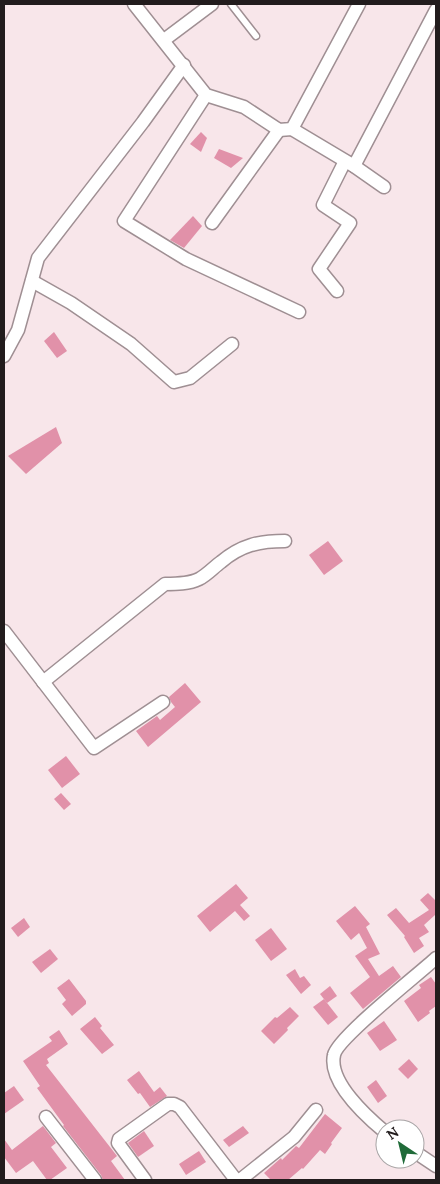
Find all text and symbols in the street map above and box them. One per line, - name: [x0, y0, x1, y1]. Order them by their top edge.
- north arrow: [375, 1119, 425, 1169]
- text: N: [383, 1123, 402, 1144]

